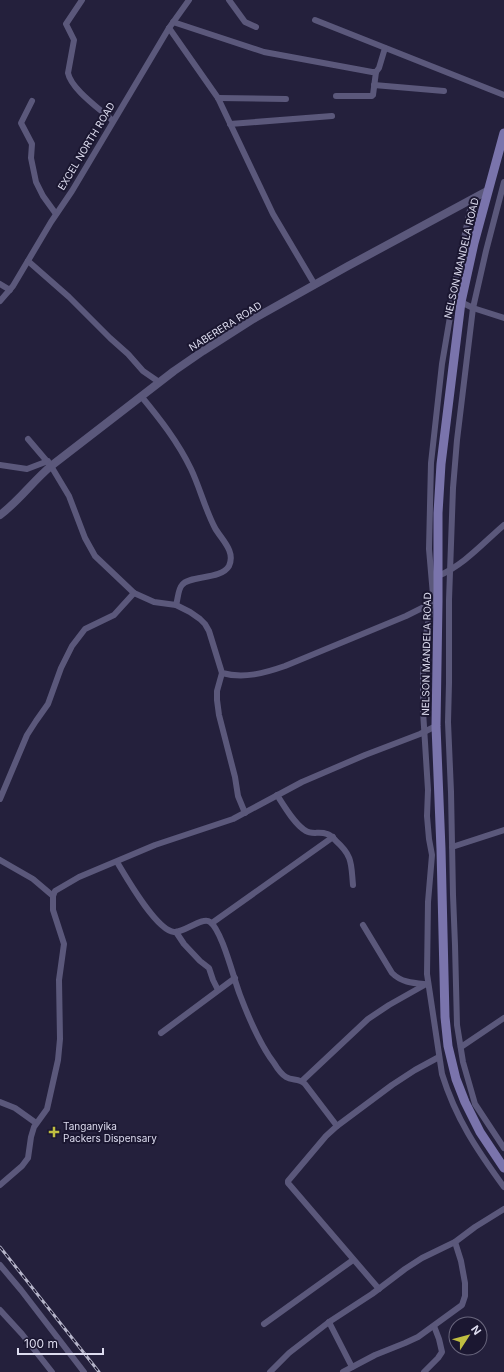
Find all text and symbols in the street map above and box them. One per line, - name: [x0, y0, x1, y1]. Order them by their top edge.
- street label: EXCEL NORTH ROAD: [55, 100, 117, 192]
- street label: NELSON MANDELA ROAD: [441, 196, 481, 320]
- street label: NABERERA ROAD: [186, 299, 264, 353]
- street label: NELSON MANDELA ROAD: [419, 592, 433, 716]
- place label: Tanganyika Packers Dispensary: [63, 1120, 157, 1144]
- marker: Tanganyika Packers Dispensary: [48, 1126, 60, 1138]
- north arrow: [448, 1316, 488, 1356]
- text: N: [468, 1323, 484, 1338]
- scale bar: [18, 1330, 103, 1356]
- text: 100 m: [24, 1336, 58, 1351]

